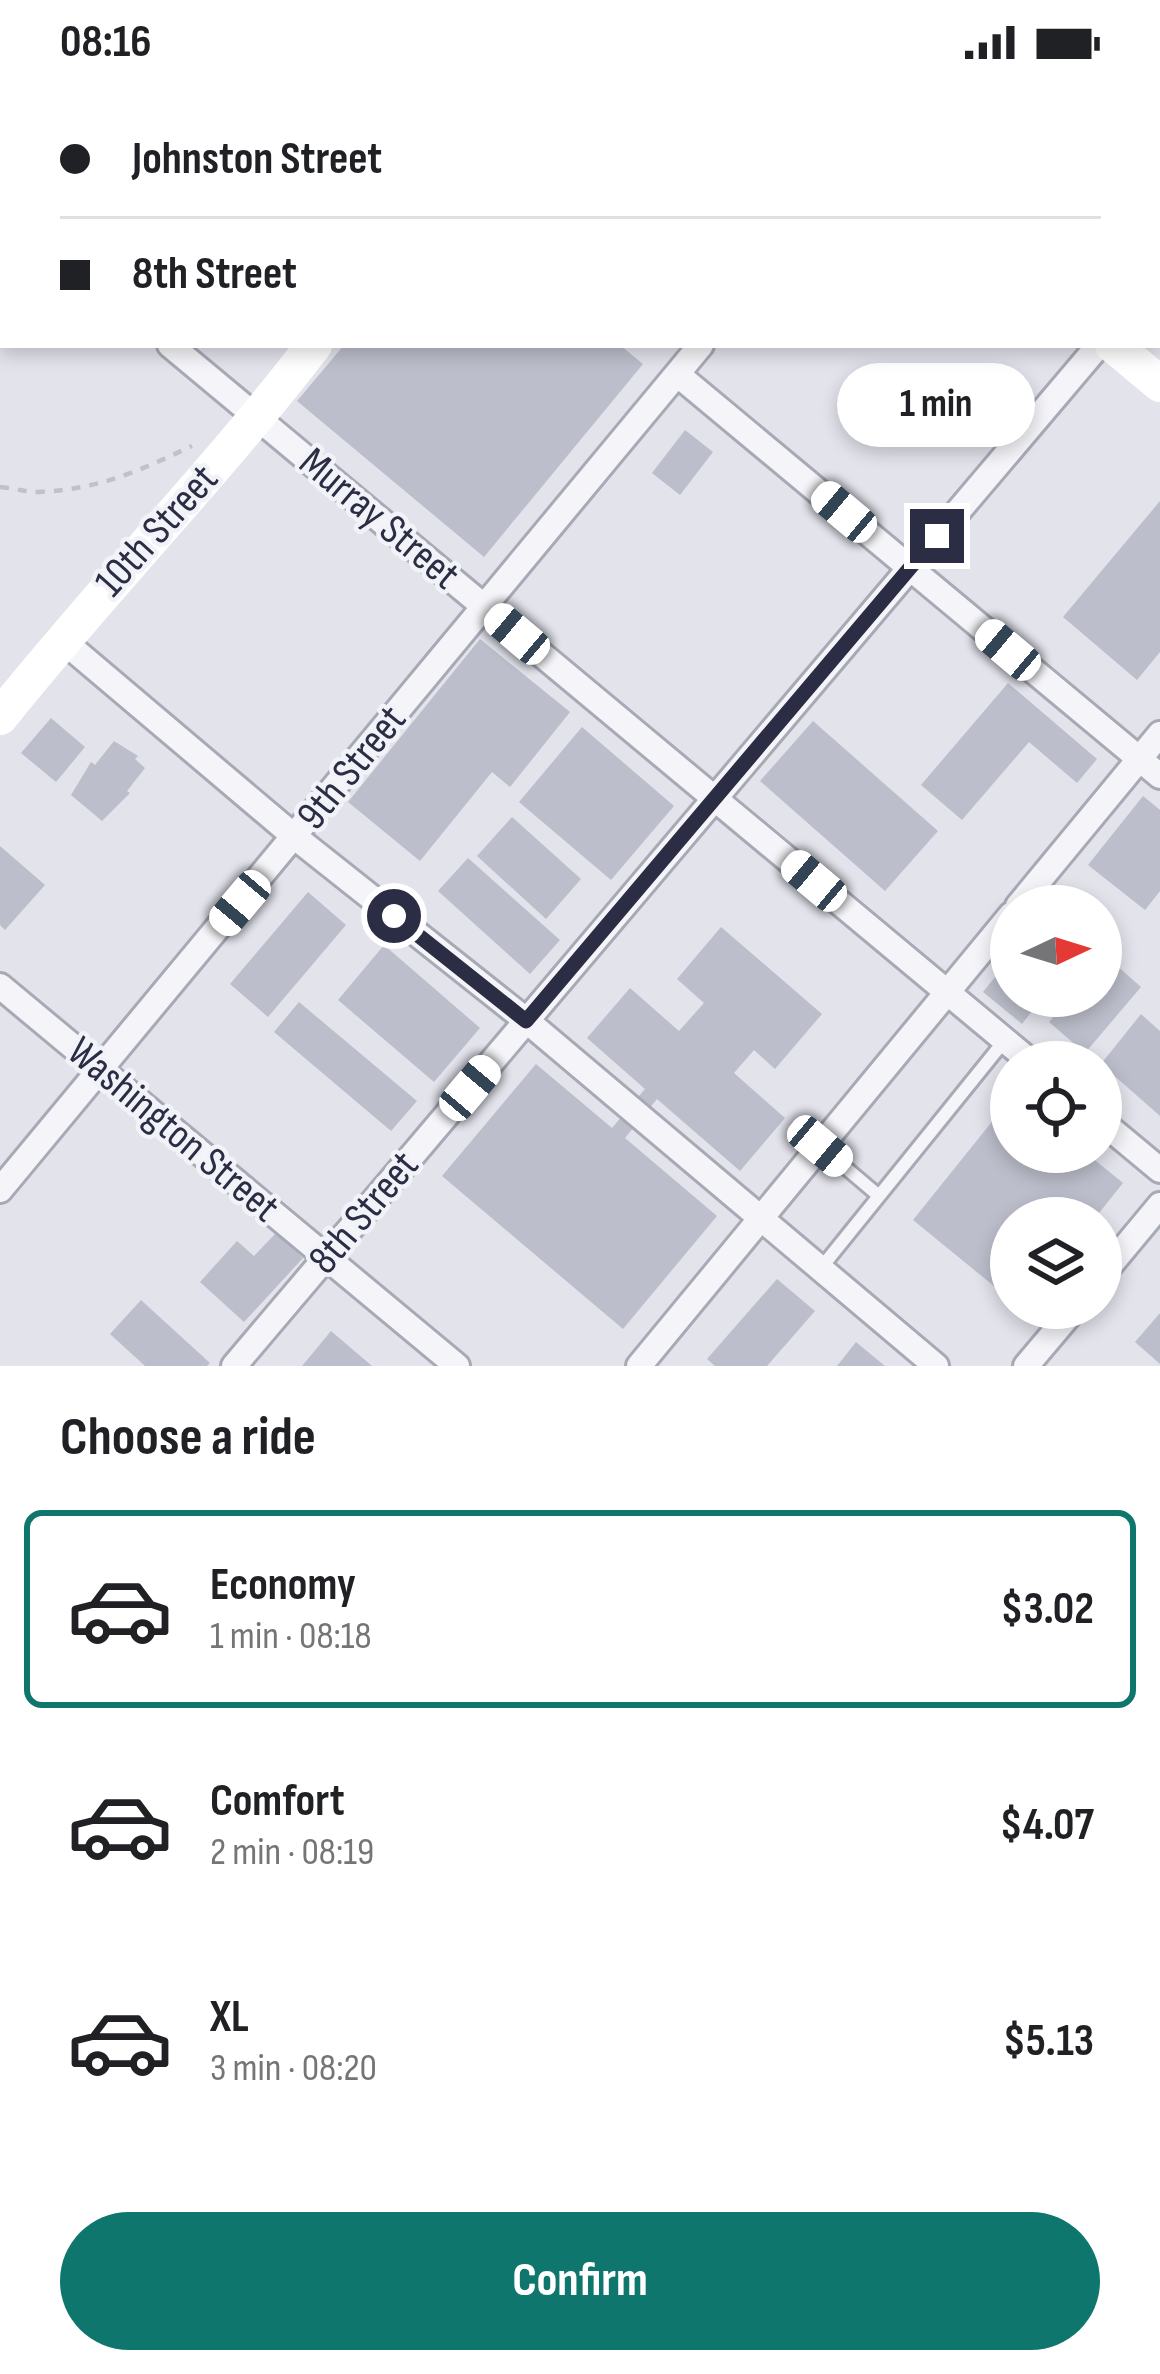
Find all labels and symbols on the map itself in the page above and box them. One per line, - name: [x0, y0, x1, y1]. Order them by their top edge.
- callout: 1 min: [838, 362, 1036, 446]
- street label: Murray Street: [289, 437, 469, 601]
- street label: 10th Street: [85, 455, 229, 607]
- car: [805, 475, 883, 549]
- route end: [910, 509, 964, 563]
- car: [478, 597, 556, 671]
- car: [969, 613, 1047, 687]
- street label: 9th Street: [287, 696, 417, 840]
- car: [775, 844, 853, 918]
- car: [203, 864, 277, 942]
- north arrow: [990, 885, 1122, 1017]
- route start: [367, 889, 421, 943]
- street label: Washington Street: [57, 1027, 289, 1233]
- car: [433, 1049, 507, 1127]
- car: [781, 1109, 859, 1183]
- street label: 8th Street: [298, 1141, 430, 1285]

